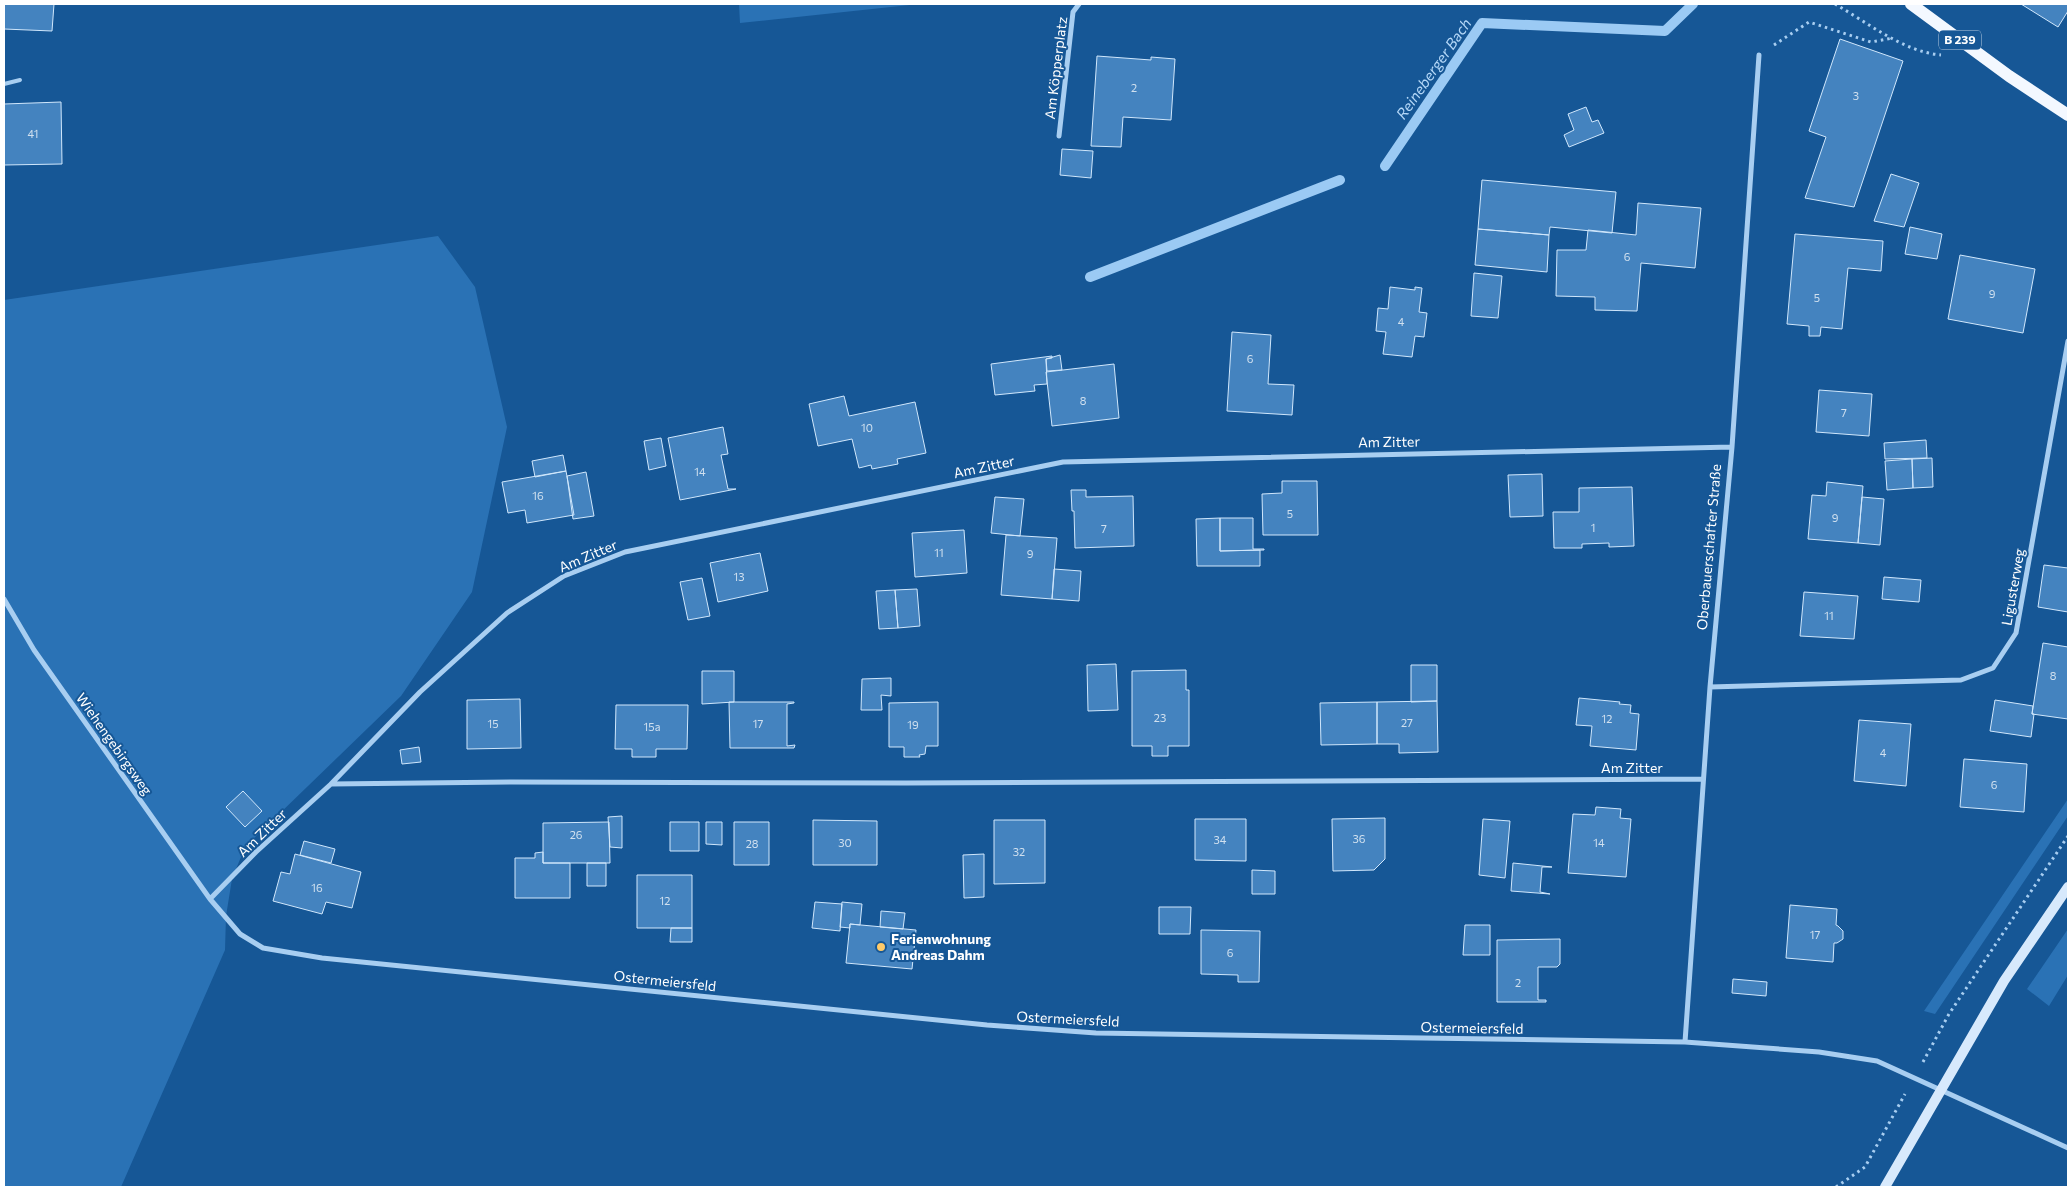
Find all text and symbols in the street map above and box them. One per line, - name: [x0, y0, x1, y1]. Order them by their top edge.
- water label: Reineberger Bach: [1392, 15, 1475, 122]
- street label: Am Köpperplatz: [1041, 16, 1070, 120]
- road number: B 239: [1939, 30, 1981, 50]
- house number: 2: [1131, 81, 1137, 94]
- house number: 3: [1853, 89, 1859, 102]
- house number: 41: [28, 127, 38, 140]
- house number: 6: [1624, 250, 1631, 263]
- house number: 9: [1989, 287, 1996, 300]
- house number: 5: [1814, 291, 1820, 304]
- house number: 4: [1398, 315, 1405, 328]
- house number: 6: [1247, 352, 1254, 365]
- house number: 8: [1080, 394, 1087, 407]
- house number: 7: [1841, 406, 1847, 419]
- house number: 10: [861, 421, 873, 434]
- street label: Am Zitter: [1358, 432, 1420, 451]
- street label: Am Zitter: [952, 452, 1016, 481]
- street label: Oberbauerschafter Straße: [1693, 463, 1724, 631]
- house number: 14: [694, 465, 706, 478]
- house number: 16: [532, 489, 544, 502]
- house number: 5: [1287, 507, 1293, 520]
- house number: 9: [1832, 511, 1839, 524]
- house number: 1: [1591, 521, 1595, 534]
- house number: 7: [1101, 522, 1107, 535]
- street label: Am Zitter: [556, 535, 620, 575]
- house number: 11: [934, 546, 944, 559]
- house number: 9: [1027, 547, 1034, 560]
- street label: Ligusterweg: [1997, 547, 2028, 627]
- house number: 13: [734, 570, 744, 583]
- house number: 11: [1824, 609, 1834, 622]
- house number: 8: [2050, 669, 2057, 682]
- street label: Wiehengebirgsweg: [73, 689, 156, 798]
- house number: 23: [1154, 711, 1166, 724]
- house number: 12: [1602, 712, 1612, 725]
- house number: 27: [1401, 716, 1413, 729]
- house number: 15: [487, 717, 499, 730]
- house number: 17: [753, 717, 763, 730]
- house number: 19: [907, 718, 919, 731]
- house number: 15a: [644, 720, 660, 733]
- house number: 4: [1880, 746, 1887, 759]
- street label: Am Zitter: [1601, 759, 1663, 776]
- house number: 6: [1991, 778, 1998, 791]
- street label: Am Zitter: [233, 805, 290, 860]
- house number: 26: [570, 828, 583, 841]
- house number: 36: [1353, 832, 1366, 845]
- house number: 34: [1214, 833, 1227, 846]
- house number: 30: [838, 836, 852, 849]
- house number: 14: [1593, 836, 1605, 849]
- house number: 28: [746, 837, 759, 850]
- house number: 32: [1013, 845, 1025, 858]
- house number: 16: [311, 881, 323, 894]
- house number: 12: [660, 894, 670, 907]
- house number: 17: [1810, 928, 1820, 941]
- place label: Ferienwohnung Andreas Dahm: [891, 930, 991, 963]
- marker: Ferienwohnung Andreas Dahm: [875, 941, 887, 953]
- house number: 6: [1227, 946, 1234, 959]
- street label: Ostermeiersfeld: [613, 967, 717, 994]
- house number: 2: [1515, 976, 1521, 989]
- street label: Ostermeiersfeld: [1016, 1007, 1120, 1030]
- street label: Ostermeiersfeld: [1420, 1018, 1524, 1037]

